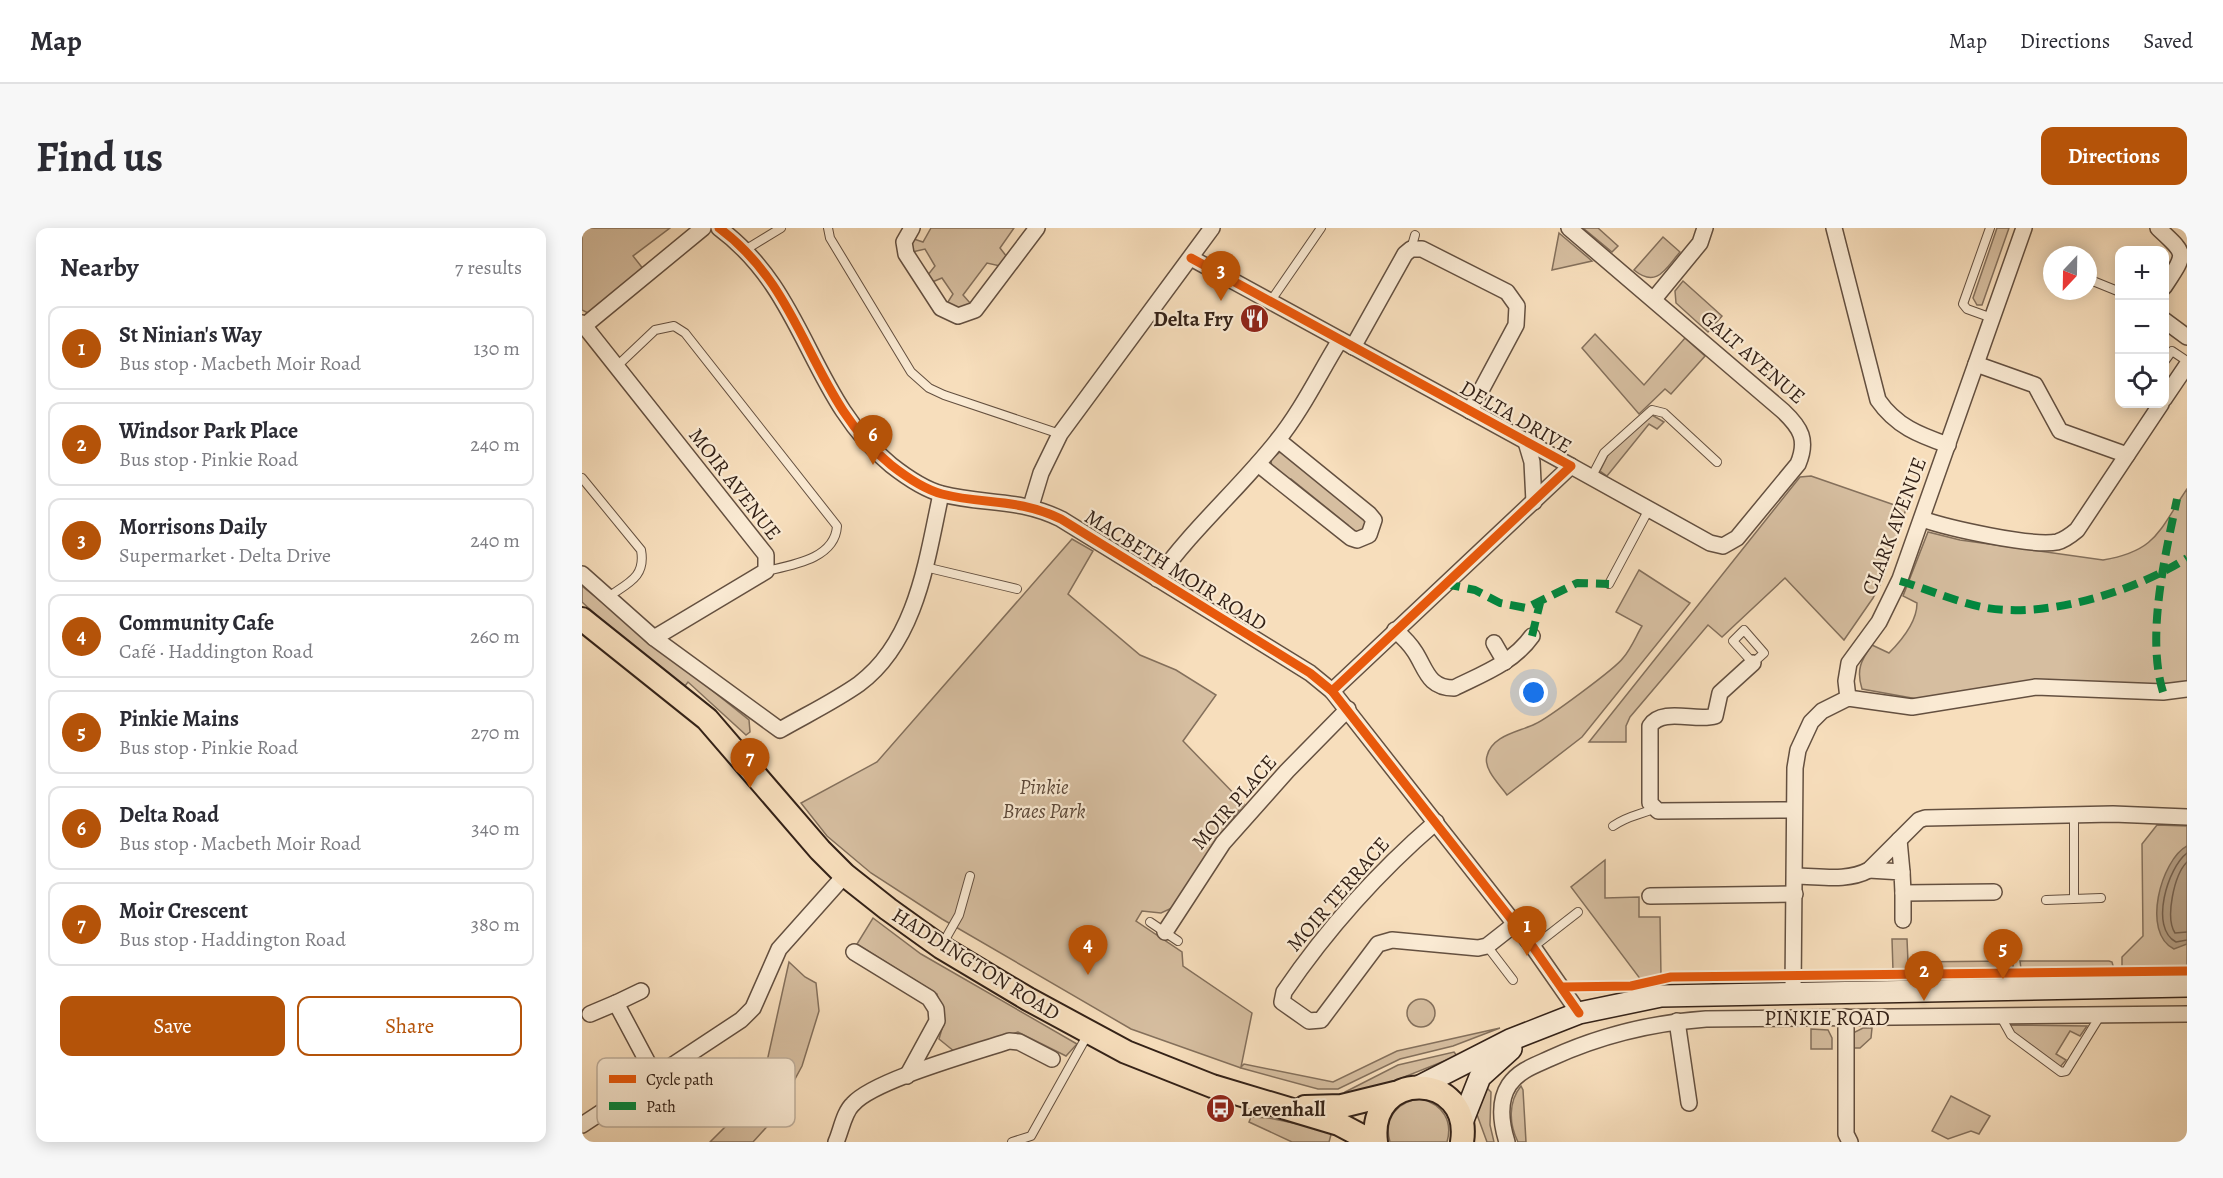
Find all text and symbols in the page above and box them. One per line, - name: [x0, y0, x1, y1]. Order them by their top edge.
- text: Map: [30, 22, 82, 60]
- text: Map: [1949, 27, 1987, 55]
- text: Directions: [2020, 27, 2110, 55]
- text: Saved: [2143, 27, 2193, 55]
- button: Directions: [2041, 127, 2187, 185]
- text: Find us: [36, 128, 163, 185]
- north arrow: [2043, 246, 2097, 300]
- map controls: [2115, 246, 2169, 408]
- button: +: [2115, 246, 2169, 300]
- text: Nearby: [60, 250, 139, 285]
- pin: 3: [1202, 251, 1240, 301]
- text: 7 results: [455, 254, 522, 281]
- button: −: [2115, 300, 2169, 354]
- restaurant icon: Delta Fry: [1238, 303, 1270, 335]
- street label: GALT AVENUE: [1695, 304, 1811, 410]
- place label: Delta Fry: [1153, 305, 1234, 333]
- text: St Ninian's Way: [119, 320, 262, 350]
- text: 1: [78, 335, 85, 362]
- text: 130 m: [474, 335, 520, 362]
- text: Bus stop · Macbeth Moir Road: [119, 350, 361, 377]
- button: locate: [2115, 354, 2169, 408]
- street label: DELTA DRIVE: [1455, 374, 1577, 460]
- text: Windsor Park Place: [119, 416, 298, 446]
- pin: 6: [854, 416, 892, 465]
- street label: MOIR AVENUE: [682, 422, 788, 546]
- text: 2: [77, 431, 86, 458]
- text: 240 m: [470, 431, 520, 458]
- text: Bus stop · Pinkie Road: [119, 446, 298, 473]
- street label: CLARK AVENUE: [1855, 453, 1933, 599]
- street label: MACBETH MOIR ROAD: [1080, 502, 1272, 638]
- text: Morrisons Daily: [119, 512, 267, 542]
- text: 3: [77, 527, 86, 554]
- text: 240 m: [470, 527, 520, 554]
- text: Supermarket · Delta Drive: [119, 542, 331, 569]
- text: Community Cafe: [119, 608, 274, 638]
- text: 4: [77, 623, 86, 650]
- text: 260 m: [470, 623, 520, 650]
- text: Café · Haddington Road: [119, 638, 313, 665]
- your location: [1519, 678, 1548, 707]
- text: Pinkie Mains: [119, 704, 239, 734]
- text: 5: [77, 719, 86, 746]
- text: 270 m: [471, 719, 520, 746]
- text: Bus stop · Pinkie Road: [119, 734, 298, 761]
- pin: 7: [730, 738, 770, 788]
- street label: MOIR PLACE: [1185, 749, 1283, 855]
- park label: Pinkie Braes Park: [1002, 773, 1086, 825]
- text: Delta Road: [119, 800, 219, 830]
- text: 6: [77, 815, 86, 842]
- text: 340 m: [471, 815, 520, 842]
- text: Bus stop · Macbeth Moir Road: [119, 830, 361, 857]
- street label: MOIR TERRACE: [1280, 831, 1396, 957]
- text: Moir Crescent: [119, 896, 248, 926]
- street label: HADDINGTON ROAD: [887, 901, 1065, 1027]
- pin: 1: [1508, 906, 1546, 956]
- text: 7: [77, 911, 86, 938]
- text: 380 m: [471, 911, 520, 938]
- text: Bus stop · Haddington Road: [119, 926, 346, 953]
- pin: 4: [1068, 926, 1108, 975]
- pin: 5: [1984, 930, 2022, 979]
- pin: 2: [1904, 952, 1944, 1001]
- button: Save: [60, 996, 285, 1056]
- button: Share: [297, 996, 522, 1056]
- street label: PINKIE ROAD: [1764, 1004, 1890, 1032]
- legend: [597, 1058, 795, 1127]
- text: Cycle path: [646, 1069, 714, 1091]
- bus stop icon: Levenhall: [1204, 1093, 1236, 1125]
- place label: Levenhall: [1241, 1095, 1326, 1123]
- text: Path: [646, 1096, 676, 1118]

